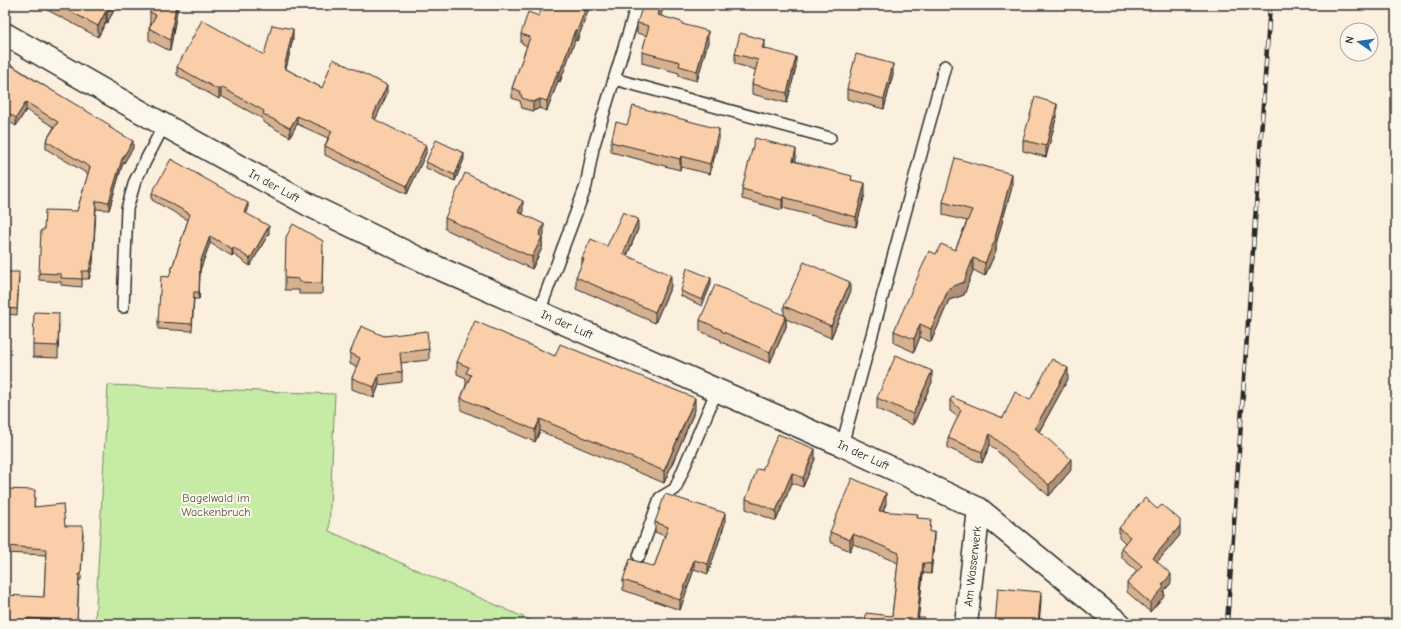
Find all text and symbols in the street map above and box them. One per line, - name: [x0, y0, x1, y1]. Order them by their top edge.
- north arrow: [1339, 22, 1379, 62]
- text: N: [1343, 35, 1357, 45]
- street label: In der Luft: [247, 166, 302, 205]
- street label: In der Luft: [539, 307, 596, 342]
- street label: In der Luft: [835, 437, 892, 473]
- park label: Bagelwald im Wackenbruch: [181, 491, 251, 519]
- street label: Am Wasserwerk: [961, 525, 984, 607]

